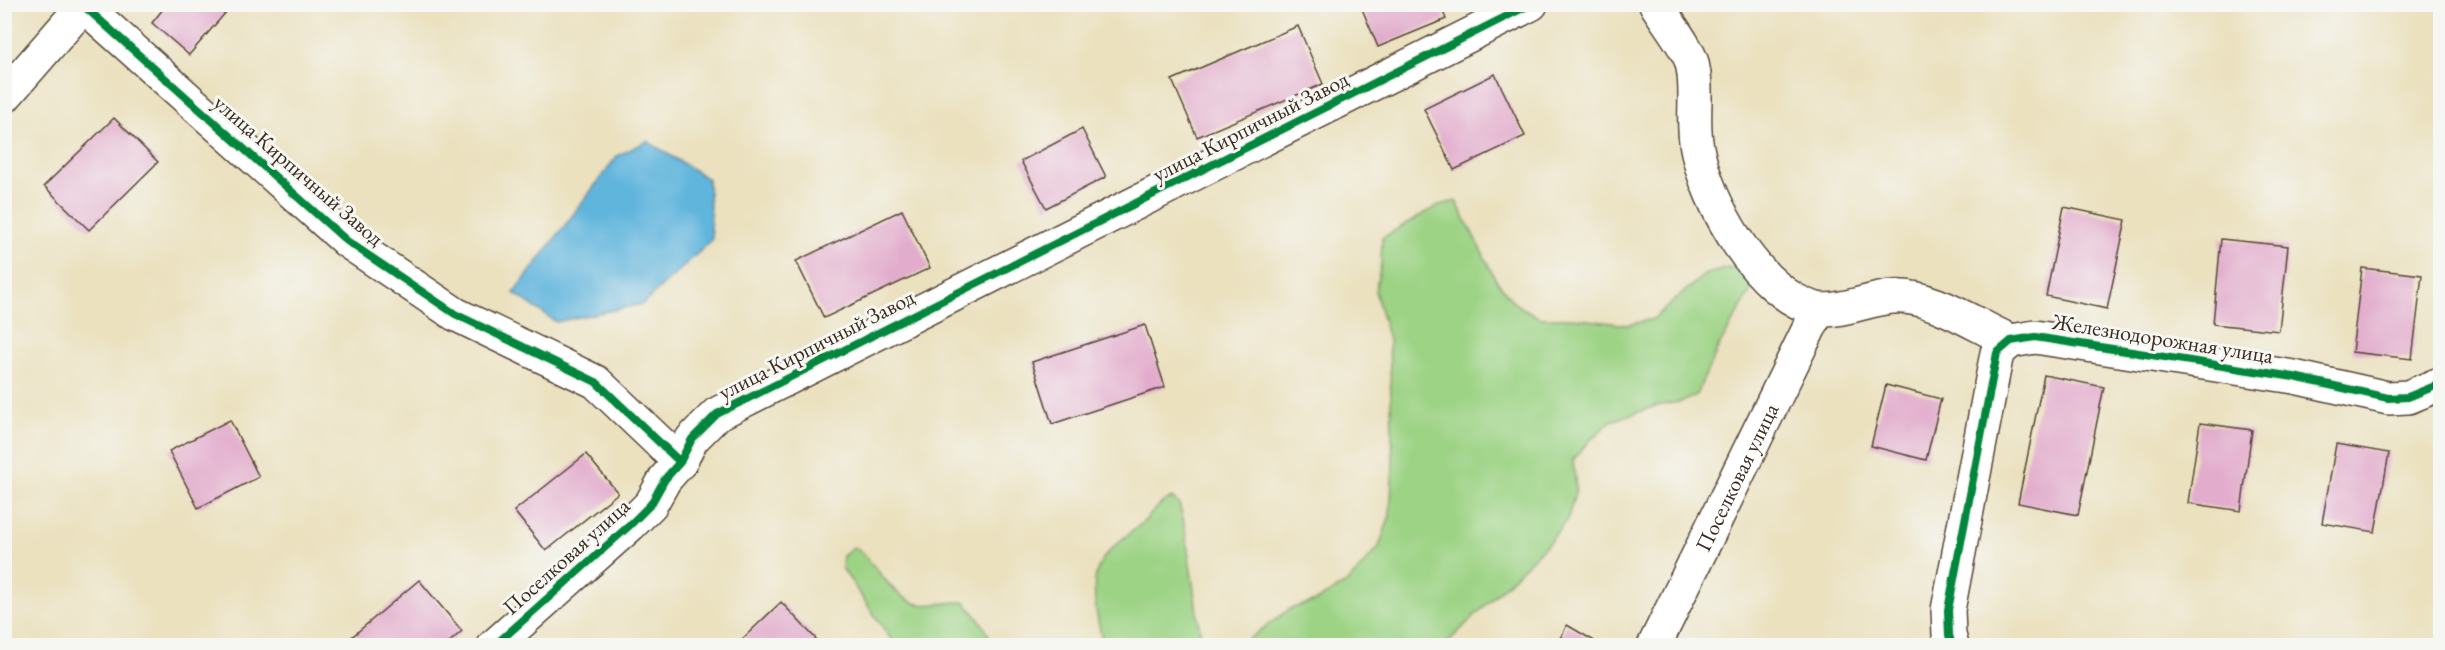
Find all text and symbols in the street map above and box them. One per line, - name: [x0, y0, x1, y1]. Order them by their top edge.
- street label: улица Кирпичный Завод: [1147, 64, 1353, 189]
- street label: улица Кирпичный Завод: [207, 88, 390, 252]
- street label: улица Кирпичный Завод: [713, 282, 919, 407]
- street label: Железнодорожная улица: [2050, 307, 2276, 370]
- street label: Поселковая улица: [1688, 398, 1785, 556]
- street label: Поселковая улица: [497, 491, 636, 621]

